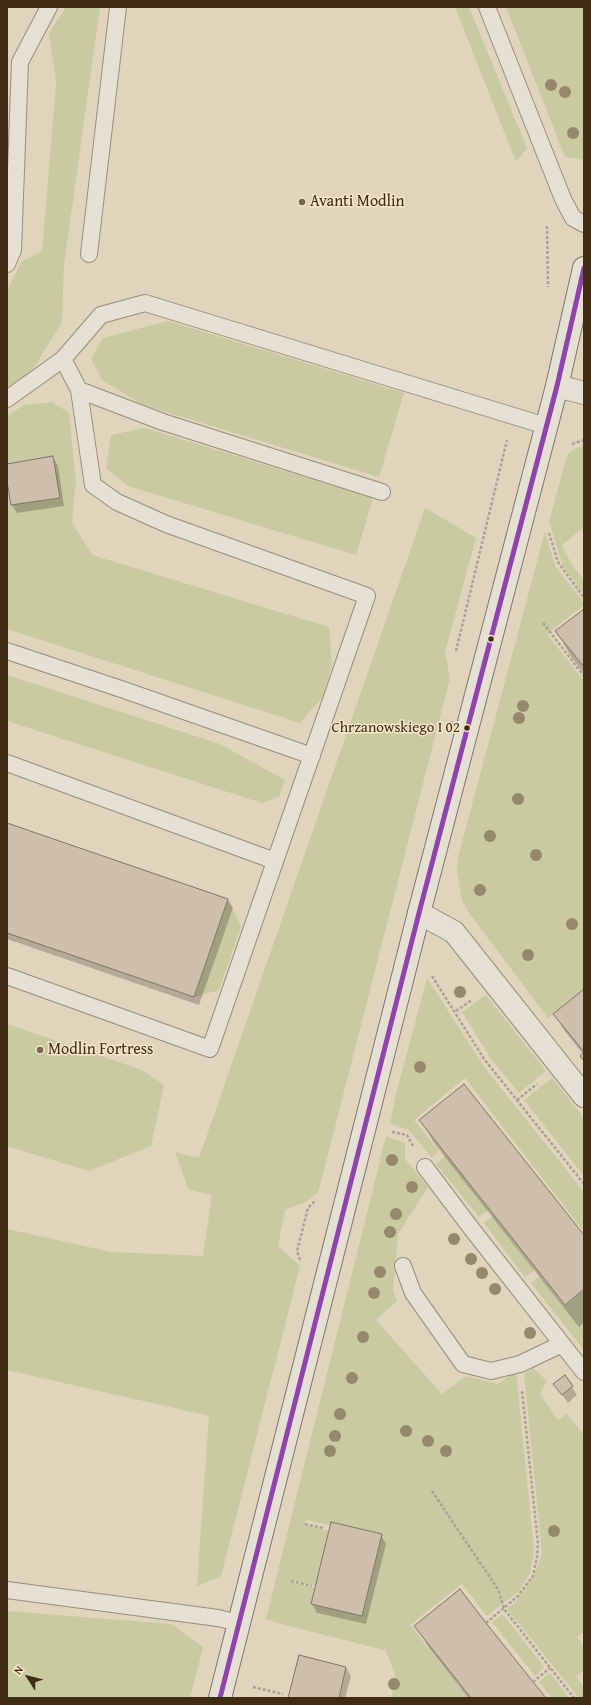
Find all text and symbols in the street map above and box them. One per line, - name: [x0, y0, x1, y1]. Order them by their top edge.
- place label: Avanti Modlin: [310, 192, 405, 212]
- marker: Avanti Modlin: [297, 197, 307, 207]
- unlabelled marker: [486, 634, 496, 644]
- place label: Chrzanowskiego I 02: [331, 719, 460, 737]
- marker: Chrzanowskiego I 02: [462, 723, 472, 733]
- place label: Modlin Fortress: [48, 1040, 153, 1060]
- marker: Modlin Fortress: [35, 1045, 45, 1055]
- north arrow: [8, 1657, 48, 1697]
- text: N: [10, 1662, 27, 1678]

